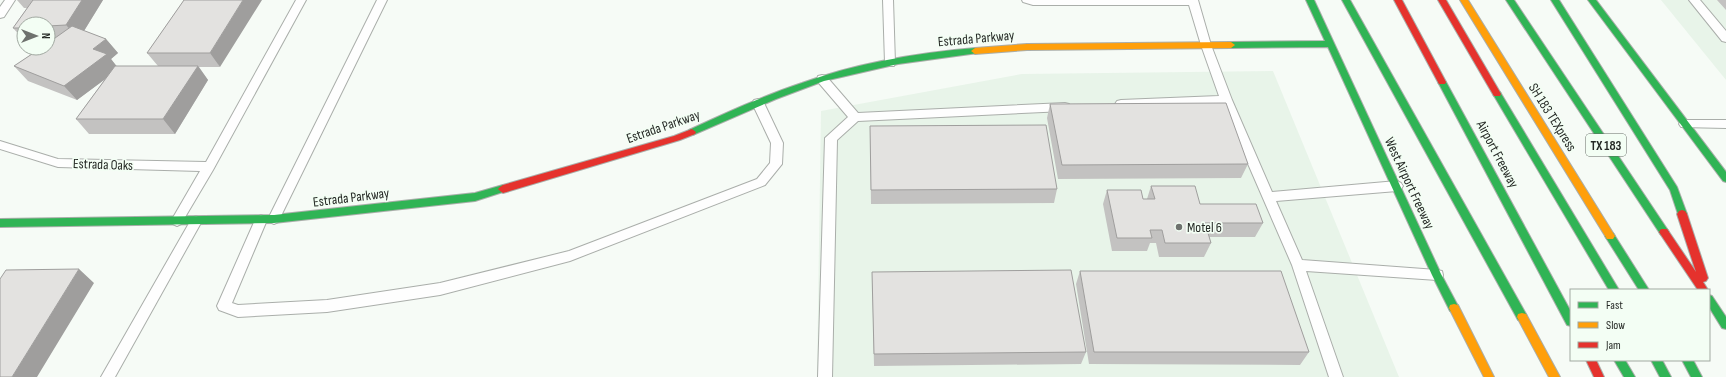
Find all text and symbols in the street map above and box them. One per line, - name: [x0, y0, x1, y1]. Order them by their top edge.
- north arrow: [16, 16, 56, 56]
- street label: Estrada Parkway: [937, 27, 1016, 50]
- text: N: [39, 33, 52, 39]
- street label: SH 183 TEXpress: [1525, 80, 1580, 154]
- street label: Estrada Parkway: [624, 106, 703, 147]
- street label: Airport Freeway: [1472, 117, 1523, 191]
- street label: West Airport Freeway: [1381, 134, 1439, 232]
- road number: TX 183: [1586, 134, 1626, 156]
- street label: Estrada Oaks: [73, 155, 133, 174]
- street label: Estrada Parkway: [312, 184, 391, 211]
- place label: Motel 6: [1187, 219, 1222, 236]
- marker: Motel 6: [1174, 222, 1184, 232]
- legend: [1570, 289, 1710, 361]
- text: Fast: [1606, 298, 1623, 313]
- text: Slow: [1606, 318, 1625, 333]
- text: Jam: [1605, 338, 1621, 353]

